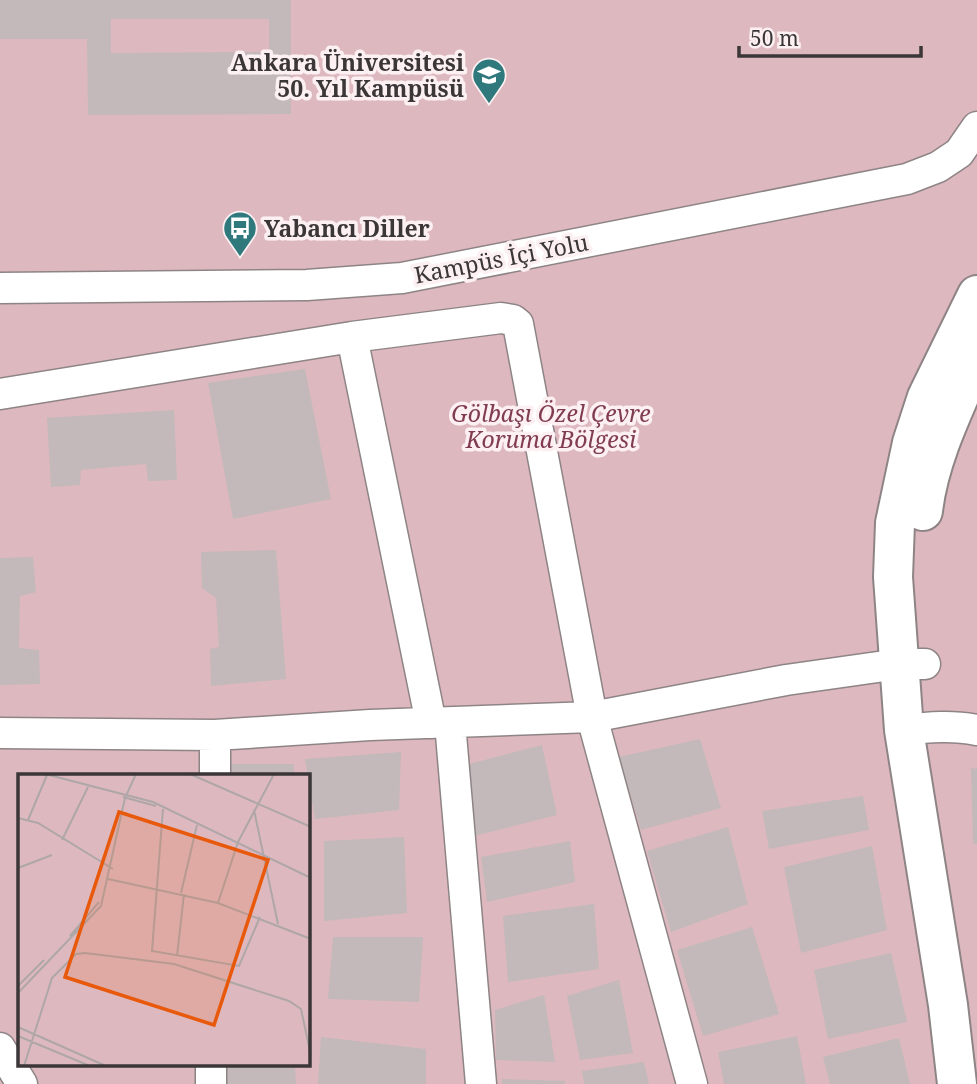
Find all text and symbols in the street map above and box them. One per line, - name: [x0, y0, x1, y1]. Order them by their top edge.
- scale bar: [739, 14, 921, 58]
- text: 50 m: [750, 24, 799, 52]
- place label: Ankara Üniversitesi 50. Yıl Kampüsü: [231, 46, 464, 104]
- school or university icon: Ankara Üniversitesi 50. Yıl Kampüsü: [470, 56, 508, 105]
- bus stop icon: Yabancı Diller: [221, 209, 259, 258]
- place label: Yabancı Diller: [264, 212, 430, 244]
- street label: Kampüs İçi Yolu: [411, 225, 591, 291]
- park label: Gölbaşı Özel Çevre Koruma Bölgesi: [451, 397, 651, 455]
- inset map: [18, 774, 310, 1066]

